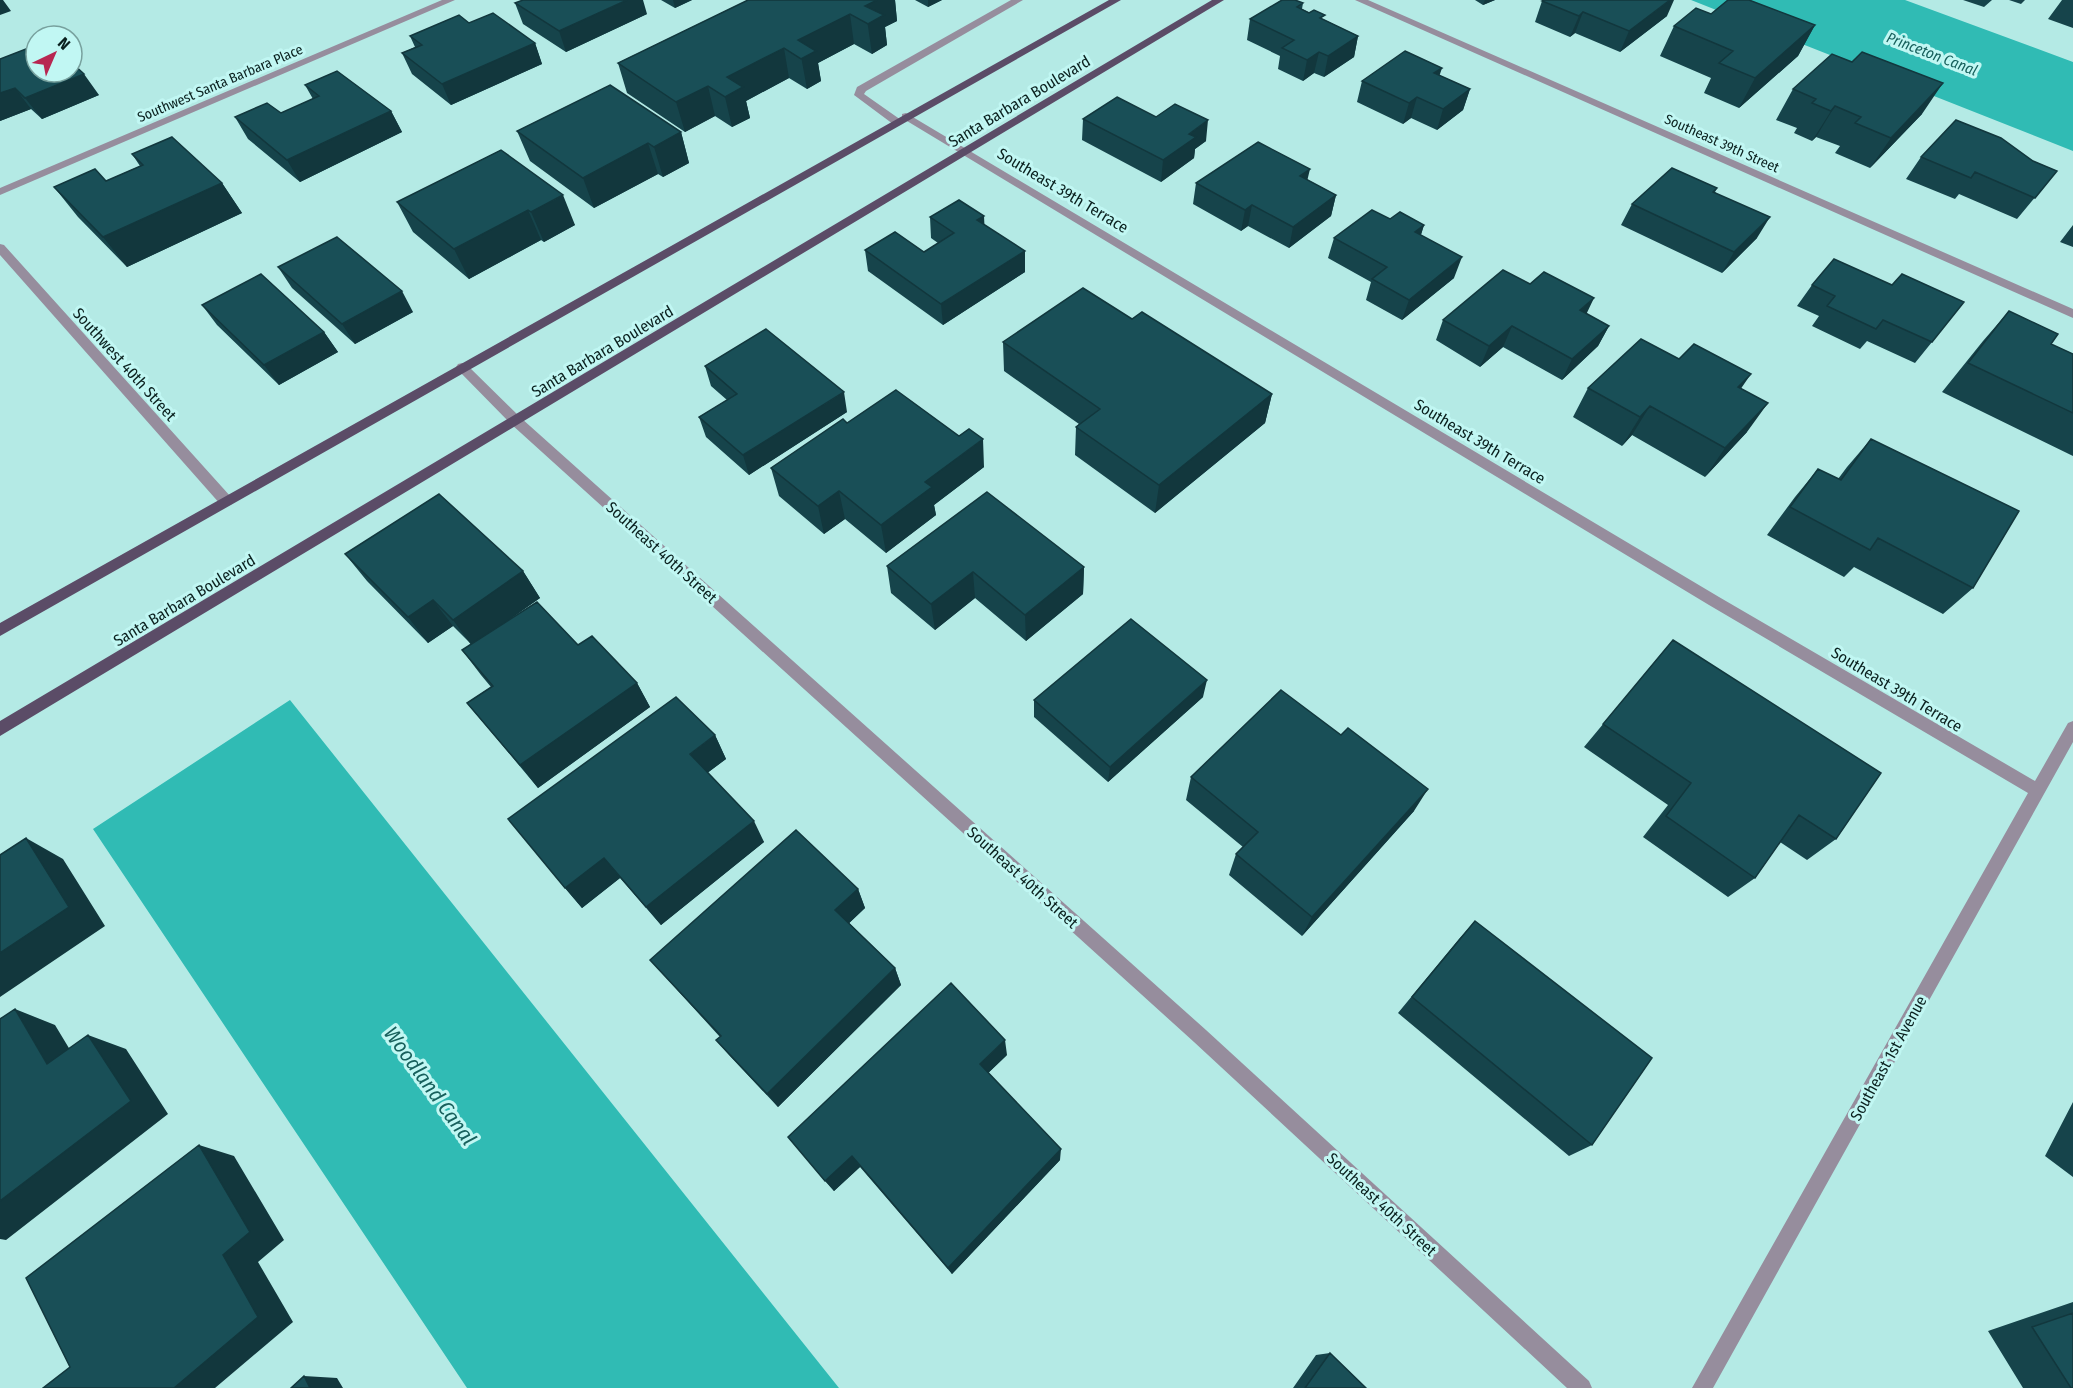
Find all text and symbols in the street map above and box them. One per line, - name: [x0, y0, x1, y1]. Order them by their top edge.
- north arrow: [24, 24, 84, 84]
- water label: Princeton Canal: [1884, 28, 1980, 80]
- text: N: [54, 33, 74, 54]
- street label: Southwest Santa Barbara Place: [135, 41, 305, 126]
- street label: Santa Barbara Boulevard: [945, 52, 1094, 151]
- street label: Southeast 39th Street: [1662, 111, 1782, 177]
- street label: Southeast 39th Terrace: [994, 144, 1132, 237]
- street label: Santa Barbara Boulevard: [528, 302, 677, 401]
- street label: Southwest 40th Street: [69, 304, 181, 425]
- street label: Southeast 39th Terrace: [1411, 395, 1549, 488]
- street label: Southeast 40th Street: [602, 498, 722, 608]
- street label: Santa Barbara Boulevard: [110, 551, 259, 650]
- street label: Southeast 39th Terrace: [1828, 643, 1966, 736]
- street label: Southeast 40th Street: [963, 823, 1083, 933]
- street label: Southeast 1st Avenue: [1846, 992, 1931, 1124]
- water label: Woodland Canal: [378, 1022, 482, 1150]
- street label: Southeast 40th Street: [1323, 1149, 1441, 1260]

